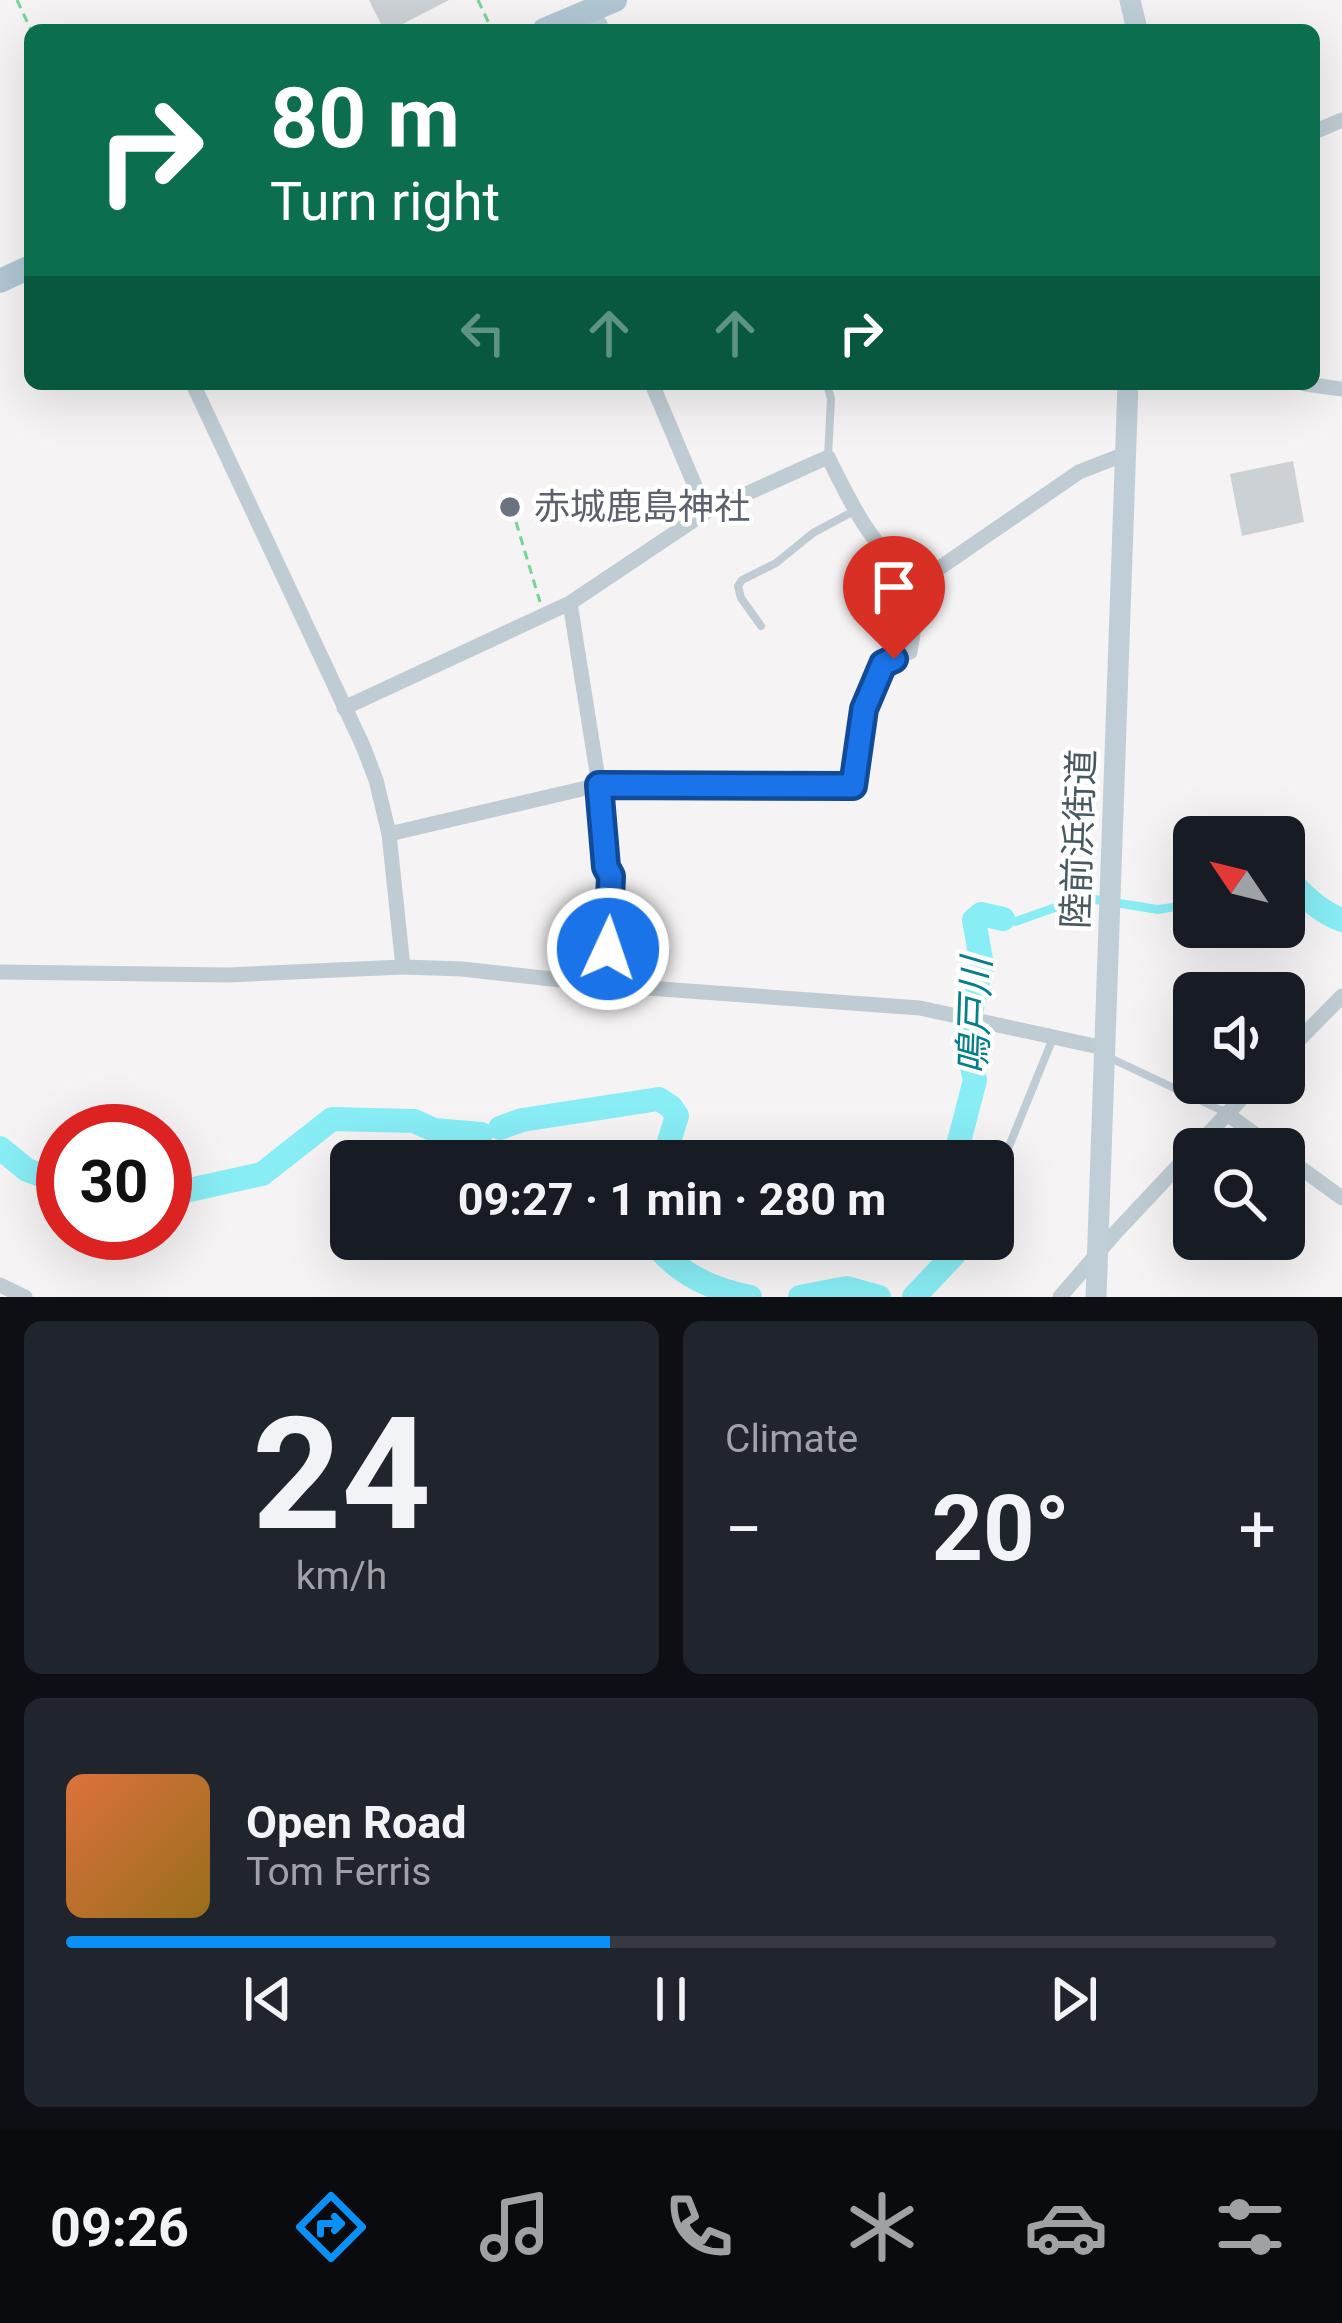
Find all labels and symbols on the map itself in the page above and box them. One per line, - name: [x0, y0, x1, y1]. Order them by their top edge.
- place label: 赤城鹿島神社: [534, 486, 750, 528]
- marker: 赤城鹿島神社: [497, 494, 523, 520]
- pin: [843, 536, 945, 659]
- street label: 陸前浜街道: [1055, 748, 1103, 930]
- north arrow: [1173, 816, 1305, 948]
- position arrow: [545, 886, 671, 1012]
- water label: 鳴戸川: [950, 953, 1000, 1075]
- speed limit sign: 30: [36, 1104, 192, 1260]

